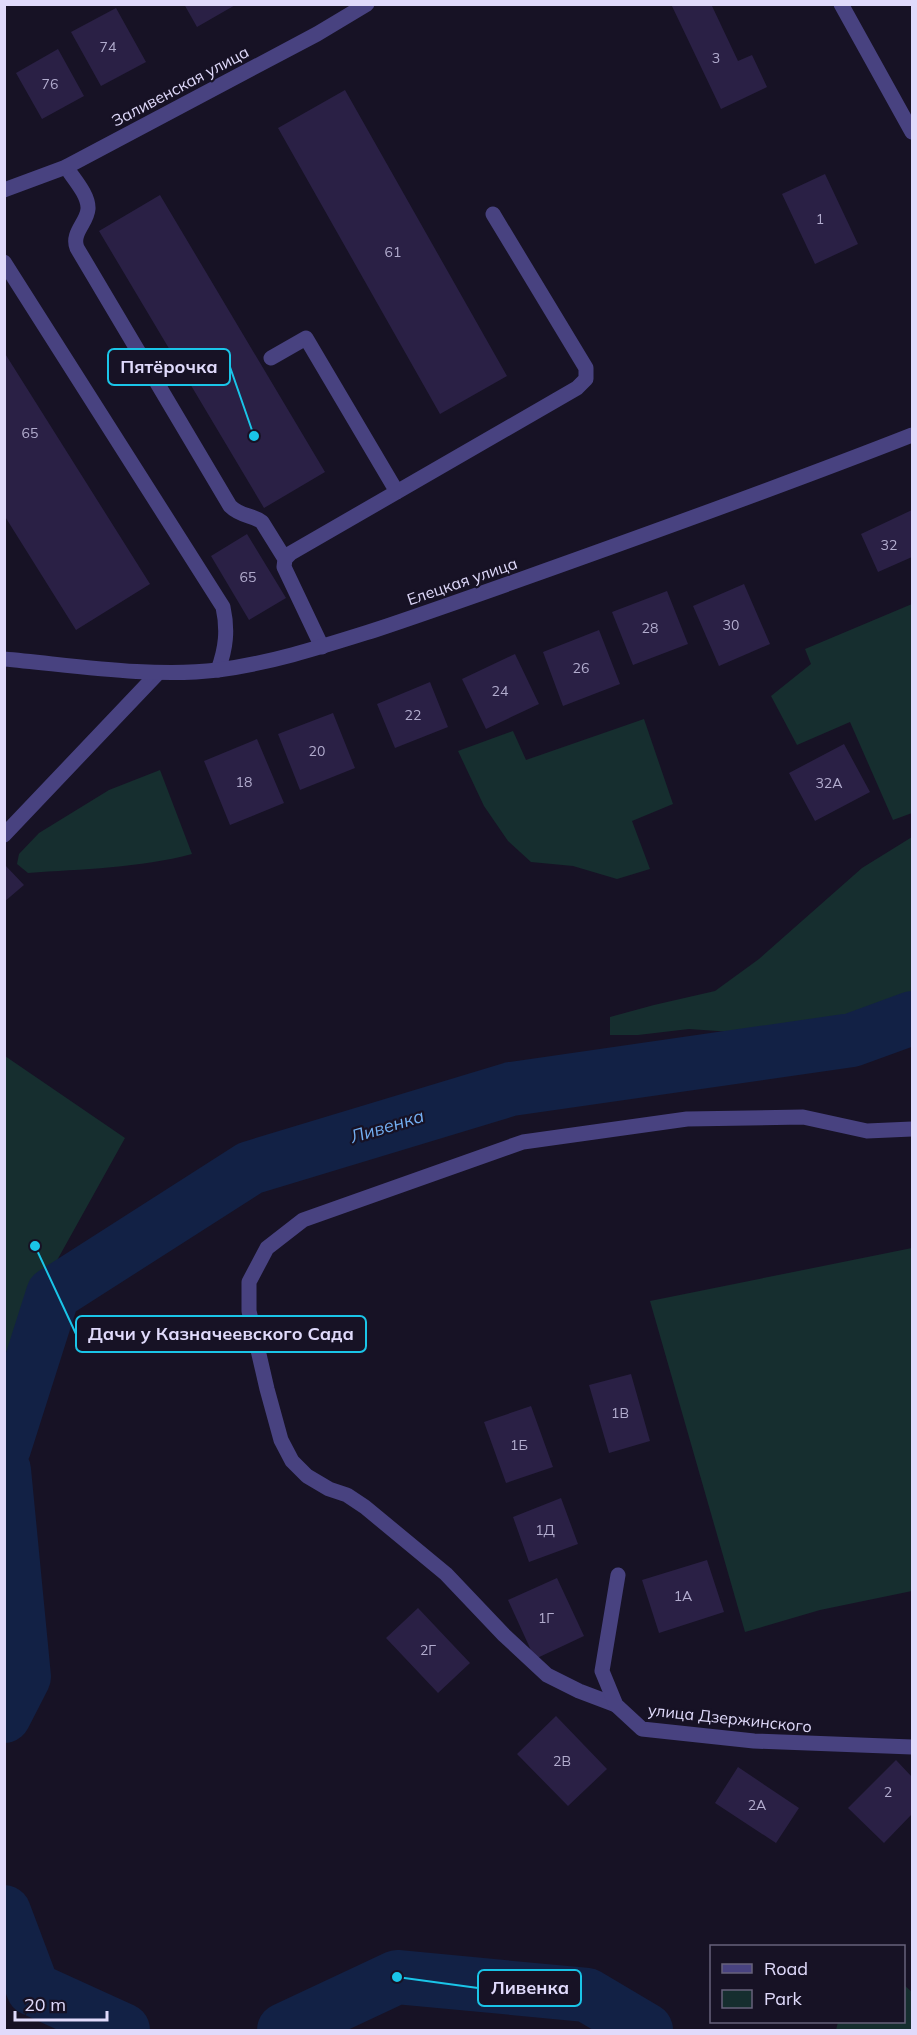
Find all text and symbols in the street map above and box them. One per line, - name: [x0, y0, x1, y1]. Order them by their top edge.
- house number: 74: [100, 38, 117, 56]
- street label: Заливенская улица: [108, 41, 252, 131]
- house number: 3: [712, 49, 720, 67]
- house number: 76: [42, 75, 58, 93]
- house number: 1: [816, 210, 824, 228]
- house number: 61: [385, 243, 401, 261]
- callout: Пятёрочка: [108, 349, 230, 385]
- text: Пятёрочка: [120, 355, 218, 378]
- house number: 65: [22, 424, 38, 442]
- house number: 32: [881, 536, 897, 554]
- street label: Елецкая улица: [404, 553, 520, 609]
- house number: 65: [240, 568, 256, 586]
- house number: 30: [723, 616, 739, 634]
- house number: 28: [642, 619, 658, 637]
- house number: 26: [573, 659, 589, 677]
- house number: 24: [492, 682, 509, 700]
- house number: 22: [405, 706, 421, 724]
- house number: 20: [309, 742, 325, 760]
- house number: 18: [236, 773, 252, 791]
- house number: 32А: [815, 774, 843, 792]
- water label: Ливенка: [346, 1104, 427, 1148]
- callout: Дачи у Казначеевского Сада: [76, 1316, 366, 1352]
- text: Дачи у Казначеевского Сада: [88, 1322, 354, 1345]
- house number: 1В: [611, 1404, 629, 1422]
- house number: 1Б: [510, 1436, 528, 1454]
- house number: 1Д: [535, 1521, 555, 1539]
- house number: 1А: [674, 1587, 693, 1605]
- house number: 1Г: [538, 1609, 554, 1627]
- house number: 2Г: [420, 1641, 436, 1659]
- street label: улица Дзержинского: [647, 1699, 813, 1737]
- house number: 2В: [553, 1752, 571, 1770]
- house number: 2: [884, 1783, 892, 1801]
- house number: 2А: [748, 1796, 767, 1814]
- legend: [710, 1945, 905, 2023]
- text: Road: [764, 1957, 808, 1980]
- callout: Ливенка: [478, 1970, 581, 2006]
- text: Ливенка: [491, 1976, 569, 1999]
- scale bar: [15, 1984, 106, 2022]
- text: Park: [764, 1987, 803, 2010]
- text: 20 m: [24, 1993, 66, 2016]

